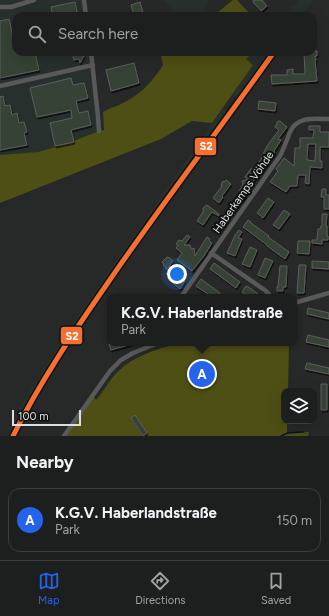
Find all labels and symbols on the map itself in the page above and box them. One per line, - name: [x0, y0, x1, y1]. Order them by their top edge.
- line badge: S2: [194, 137, 217, 156]
- text: S2: [199, 140, 213, 153]
- street label: Haberkamps Vöhde: [210, 149, 276, 236]
- your location: [167, 264, 187, 284]
- line badge: S2: [60, 326, 83, 345]
- text: S2: [65, 330, 79, 343]
- pin: A: [189, 359, 215, 389]
- scale bar: [12, 408, 81, 427]

